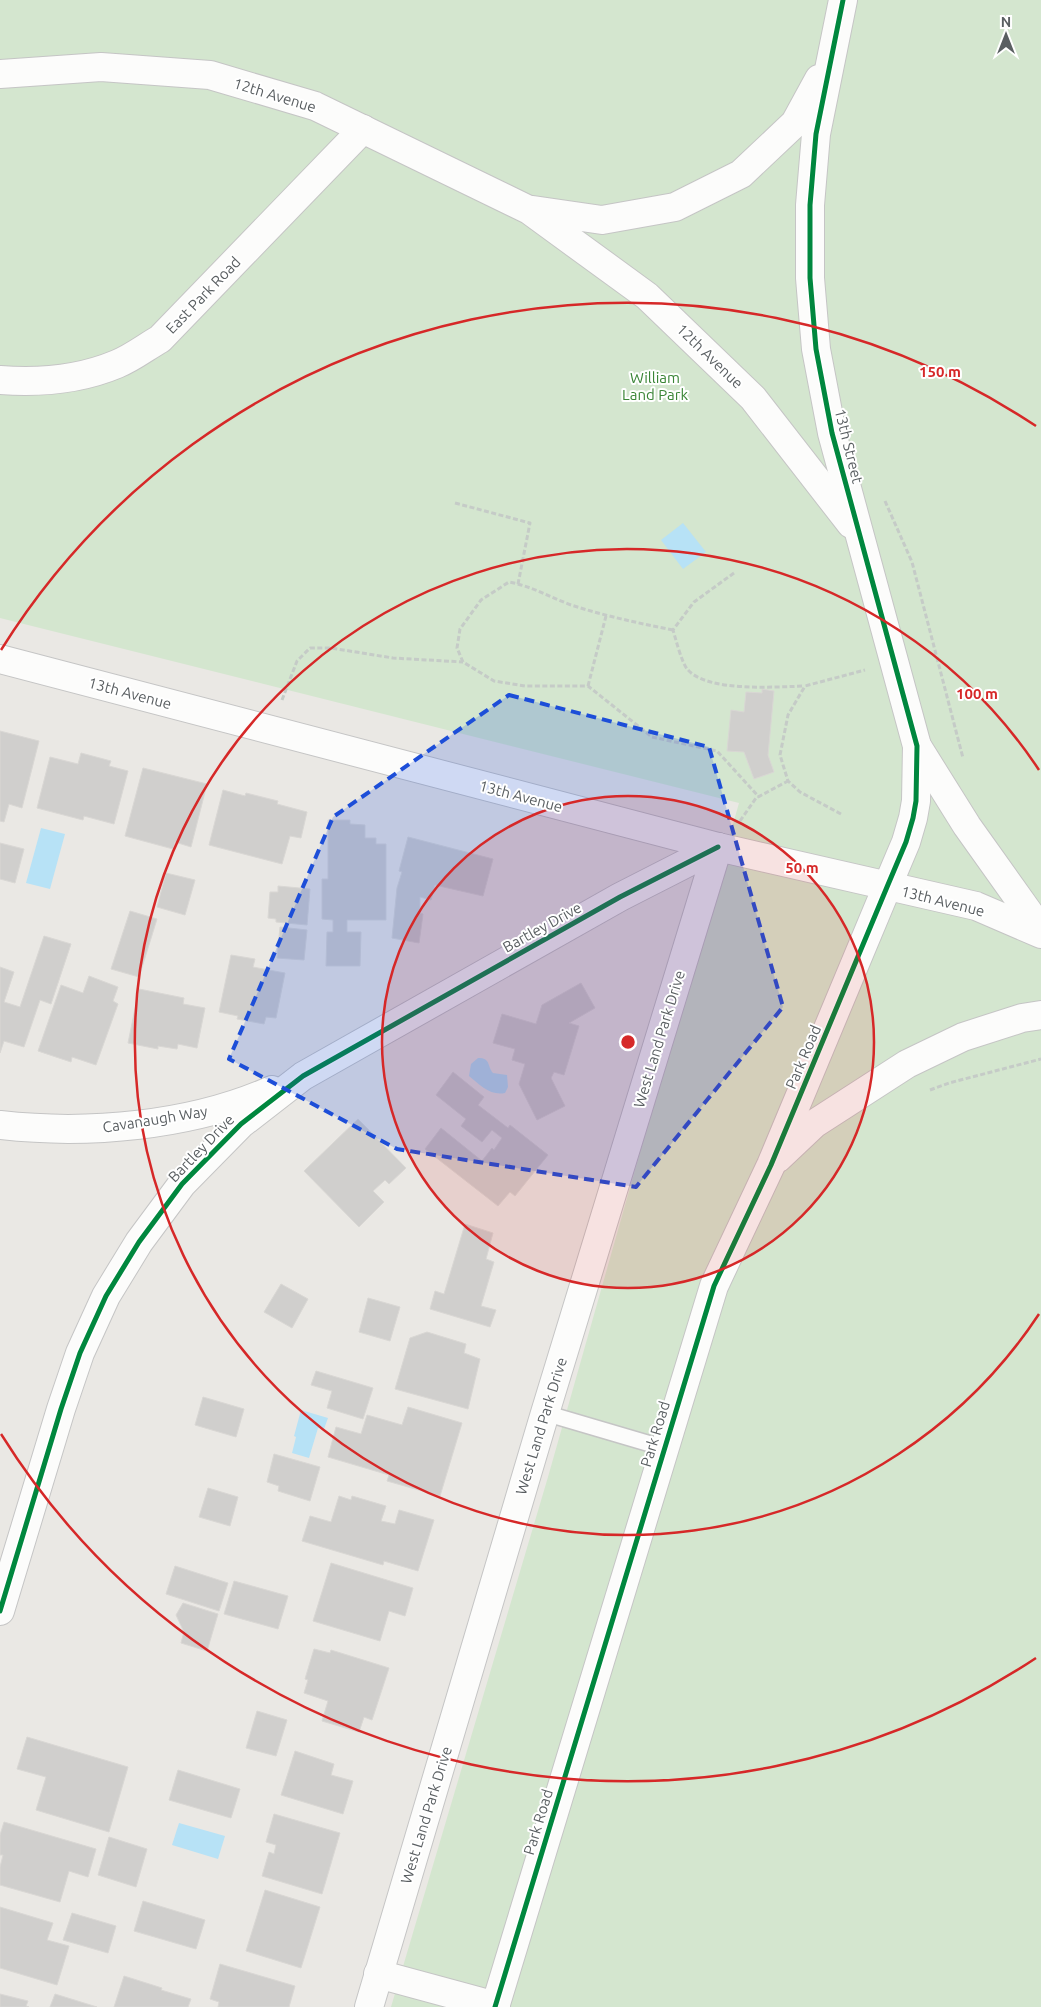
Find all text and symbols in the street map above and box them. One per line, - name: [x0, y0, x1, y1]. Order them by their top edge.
- north arrow: [981, 10, 1031, 60]
- text: N: [1001, 14, 1011, 30]
- street label: 12th Avenue: [232, 74, 318, 116]
- street label: East Park Road: [162, 253, 244, 337]
- street label: 12th Avenue: [673, 320, 747, 392]
- text: 150 m: [919, 363, 961, 380]
- park label: William Land Park: [622, 369, 688, 403]
- street label: 13th Street: [831, 407, 867, 485]
- street label: 13th Avenue: [87, 674, 173, 712]
- text: 100 m: [956, 685, 998, 702]
- street label: 13th Avenue: [478, 777, 564, 815]
- text: 50 m: [785, 859, 819, 876]
- street label: 13th Avenue: [900, 882, 986, 920]
- street label: Bartley Drive: [500, 898, 584, 956]
- street label: West Land Park Drive: [630, 968, 688, 1110]
- street label: Park Road: [782, 1022, 824, 1092]
- centre of rings: [619, 1033, 637, 1051]
- street label: Cavanaugh Way: [101, 1102, 209, 1136]
- street label: Bartley Drive: [165, 1111, 237, 1185]
- street label: West Land Park Drive: [512, 1355, 570, 1497]
- street label: Park Road: [637, 1399, 673, 1469]
- street label: West Land Park Drive: [397, 1744, 455, 1886]
- street label: Park Road: [520, 1787, 556, 1857]

